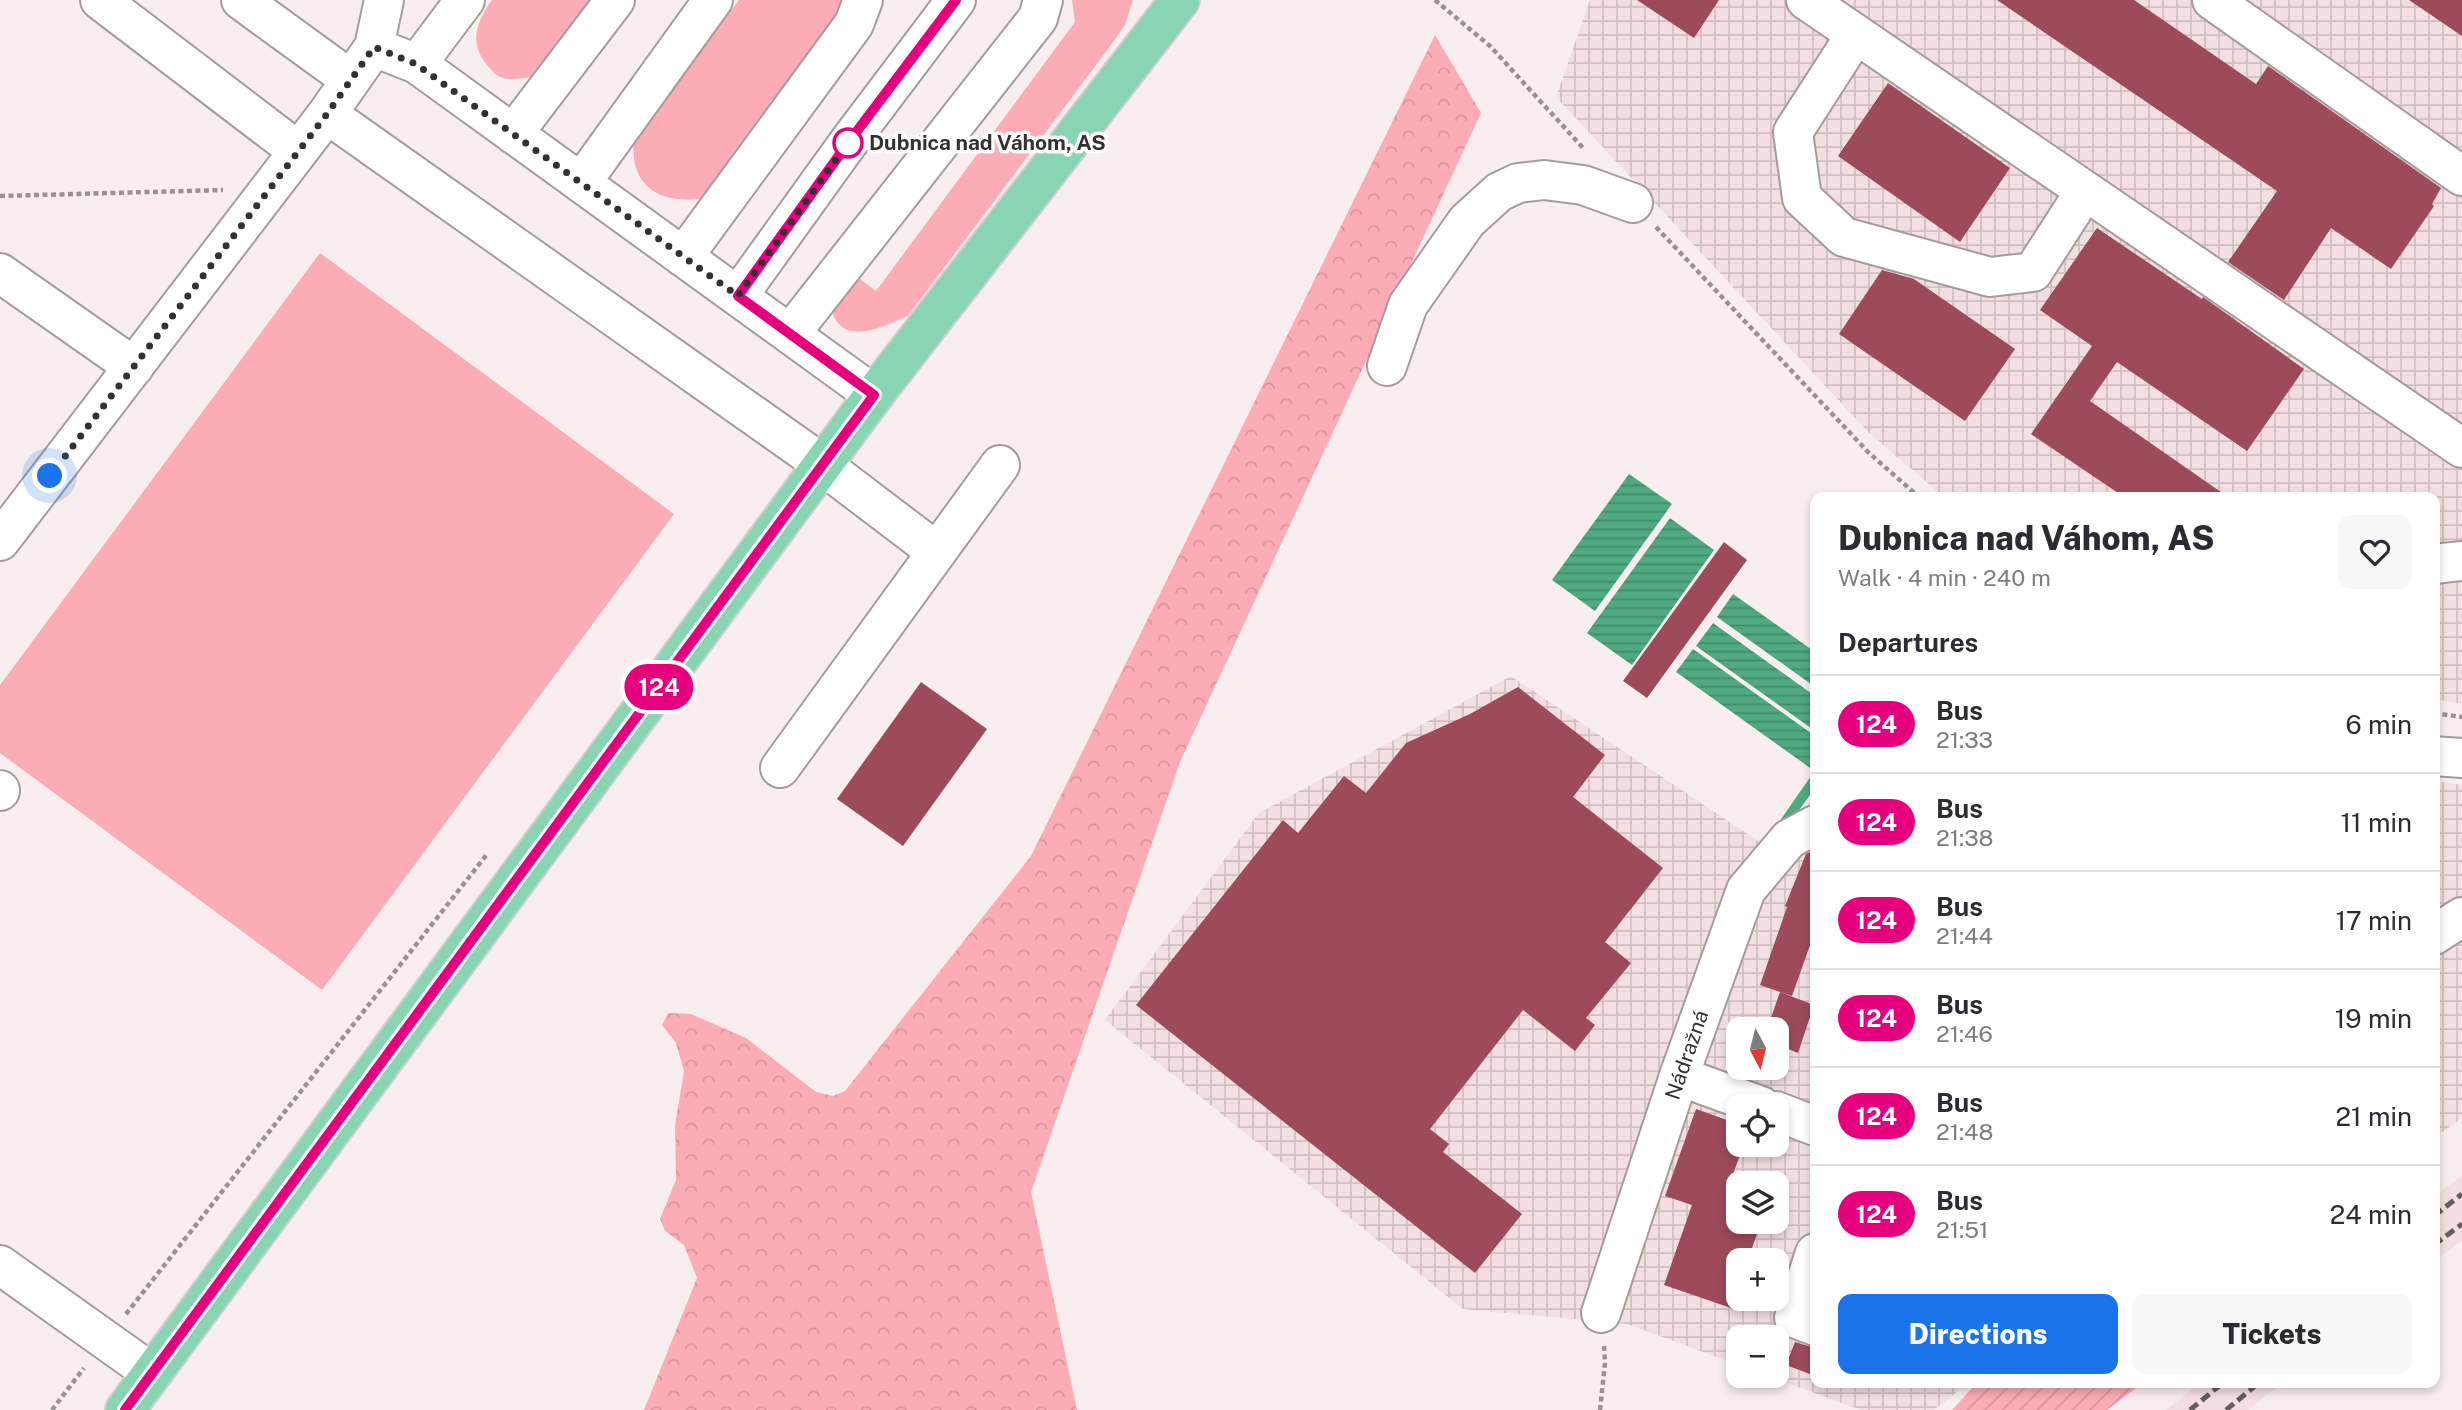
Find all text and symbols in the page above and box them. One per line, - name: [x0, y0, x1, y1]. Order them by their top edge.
- marker: Dubnica nad Váhom, AS: [833, 128, 863, 158]
- place label: Dubnica nad Váhom, AS: [869, 130, 1106, 155]
- your location: [32, 458, 67, 493]
- button: heart: [2338, 515, 2412, 589]
- text: Dubnica nad Váhom, AS: [1838, 519, 2214, 557]
- text: Walk · 4 min · 240 m: [1838, 564, 2051, 591]
- text: Departures: [1838, 627, 1978, 658]
- line badge: 124: [619, 664, 699, 710]
- text: 124: [638, 673, 680, 701]
- text: Bus: [1936, 695, 1983, 726]
- text: 6 min: [2345, 709, 2412, 740]
- text: 124: [1856, 710, 1897, 738]
- text: 21:33: [1936, 726, 1993, 753]
- text: Bus: [1936, 793, 1983, 824]
- text: 11 min: [2340, 807, 2412, 838]
- text: 124: [1856, 808, 1897, 836]
- text: 21:38: [1936, 824, 1994, 851]
- text: Bus: [1936, 891, 1983, 922]
- text: 17 min: [2335, 905, 2412, 936]
- text: 124: [1856, 906, 1897, 934]
- text: 21:44: [1936, 922, 1993, 949]
- text: Bus: [1936, 989, 1983, 1020]
- text: 19 min: [2335, 1003, 2412, 1034]
- text: 124: [1856, 1004, 1897, 1032]
- street label: Nádražná: [1660, 1007, 1714, 1103]
- north arrow: [1726, 1017, 1788, 1080]
- map controls: [1726, 1017, 1789, 1388]
- text: 21:46: [1936, 1020, 1993, 1047]
- text: Bus: [1936, 1087, 1983, 1118]
- button: locate: [1726, 1094, 1789, 1157]
- text: 21 min: [2336, 1101, 2412, 1132]
- text: 124: [1856, 1102, 1897, 1130]
- text: 21:48: [1936, 1118, 1993, 1145]
- button: layers: [1726, 1171, 1789, 1234]
- text: Bus: [1936, 1185, 1983, 1216]
- text: 24 min: [2330, 1199, 2412, 1230]
- text: 124: [1856, 1200, 1897, 1228]
- text: 21:51: [1936, 1216, 1988, 1243]
- button: +: [1726, 1248, 1789, 1311]
- button: Directions: [1838, 1294, 2118, 1374]
- button: Tickets: [2132, 1294, 2412, 1374]
- button: −: [1726, 1325, 1789, 1388]

